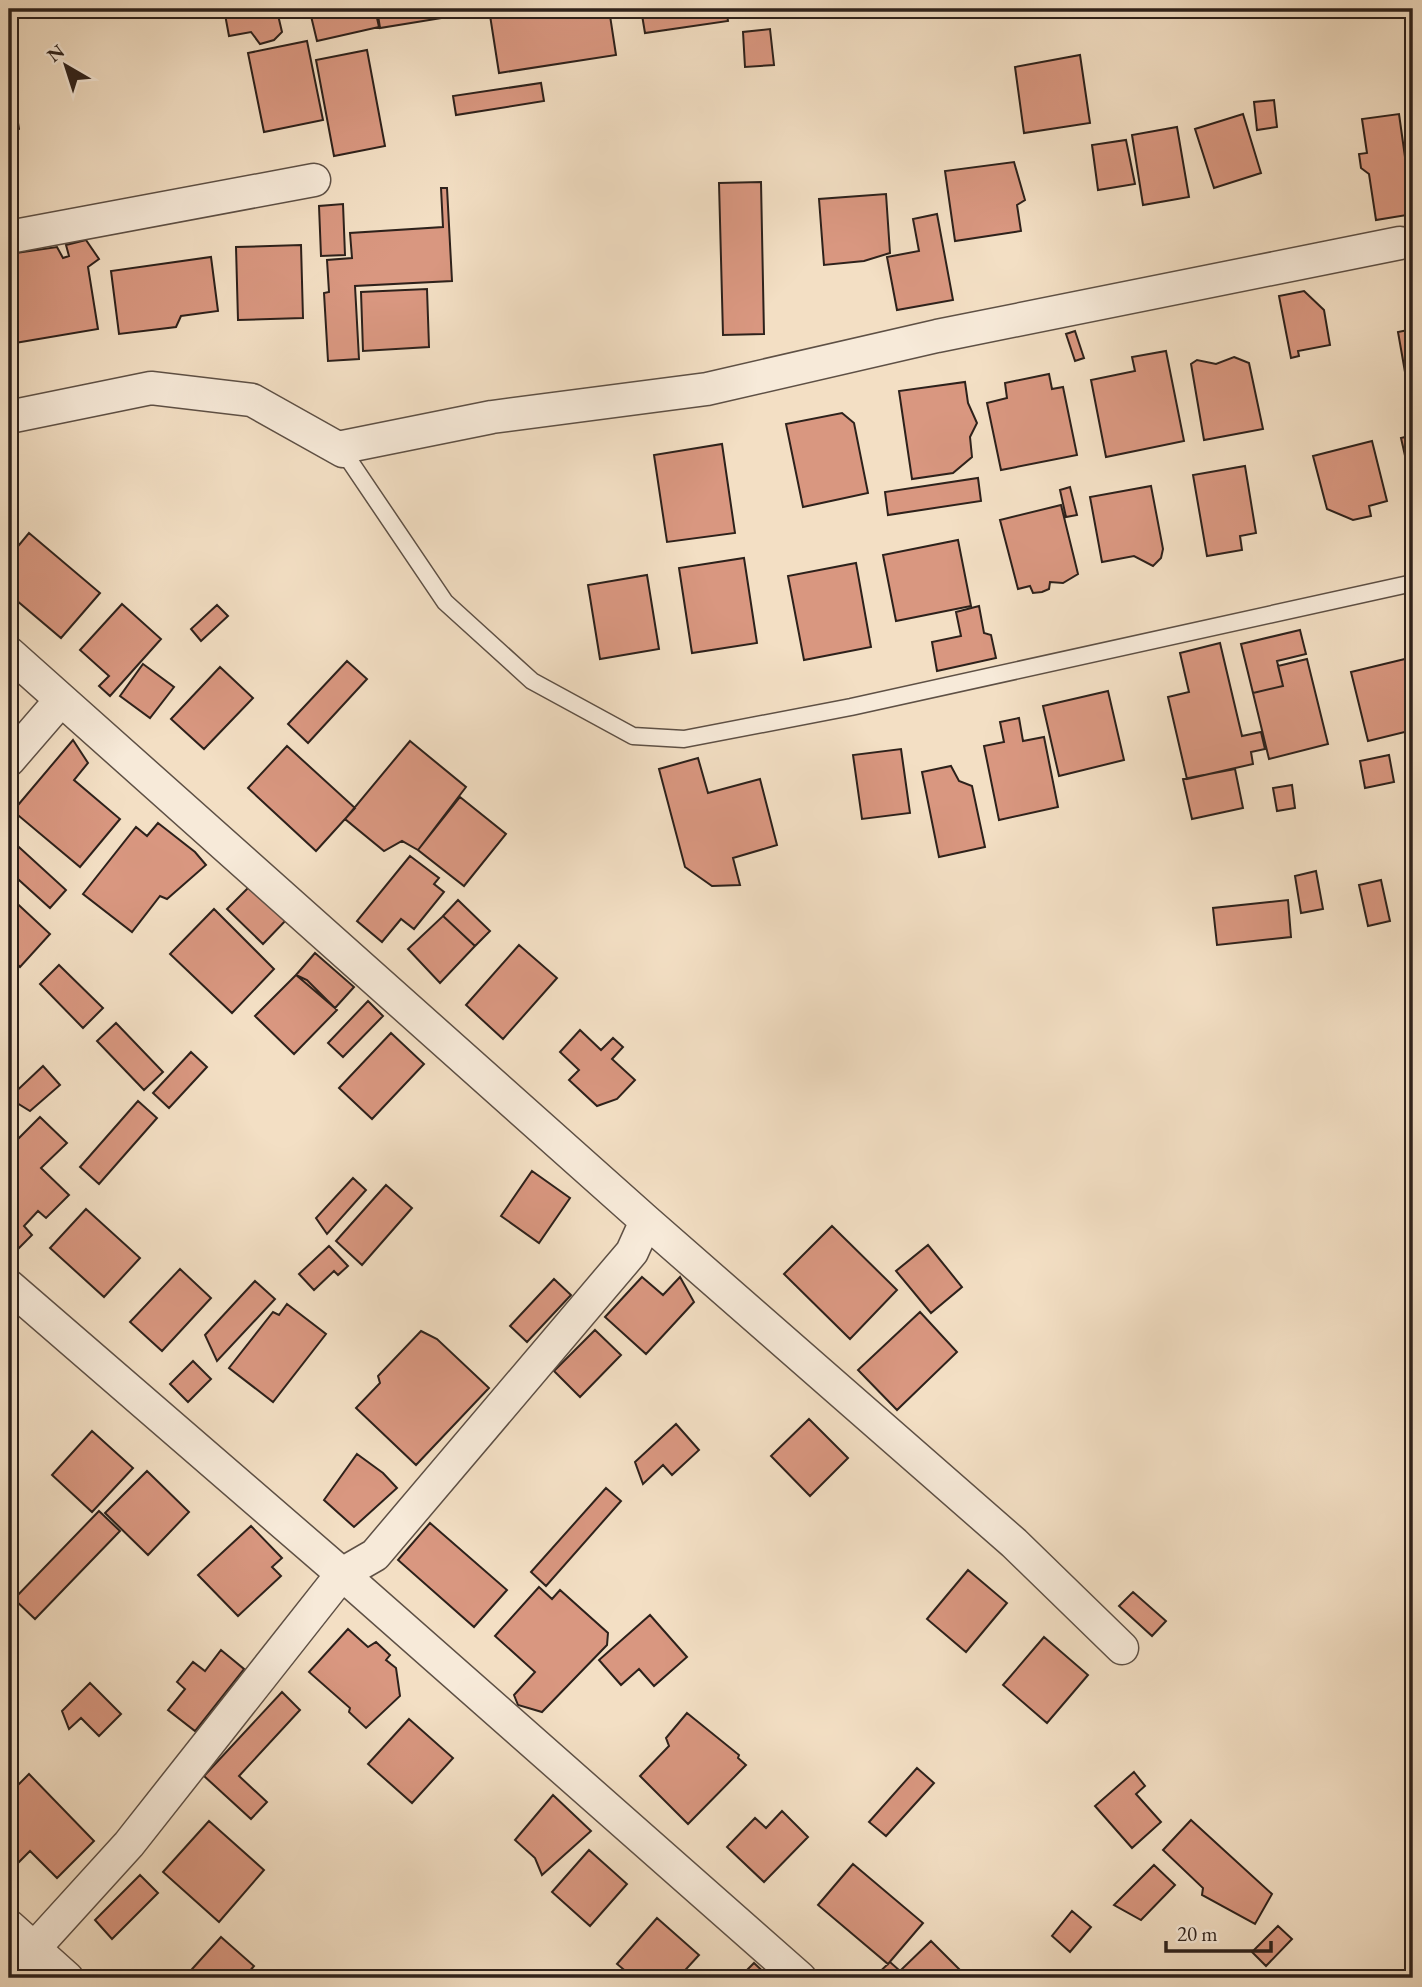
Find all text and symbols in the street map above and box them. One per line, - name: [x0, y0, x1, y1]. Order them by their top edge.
- north arrow: [32, 32, 102, 102]
- text: N: [42, 38, 70, 68]
- scale bar: [1166, 1910, 1272, 1954]
- text: 20 m: [1177, 1920, 1218, 1947]

